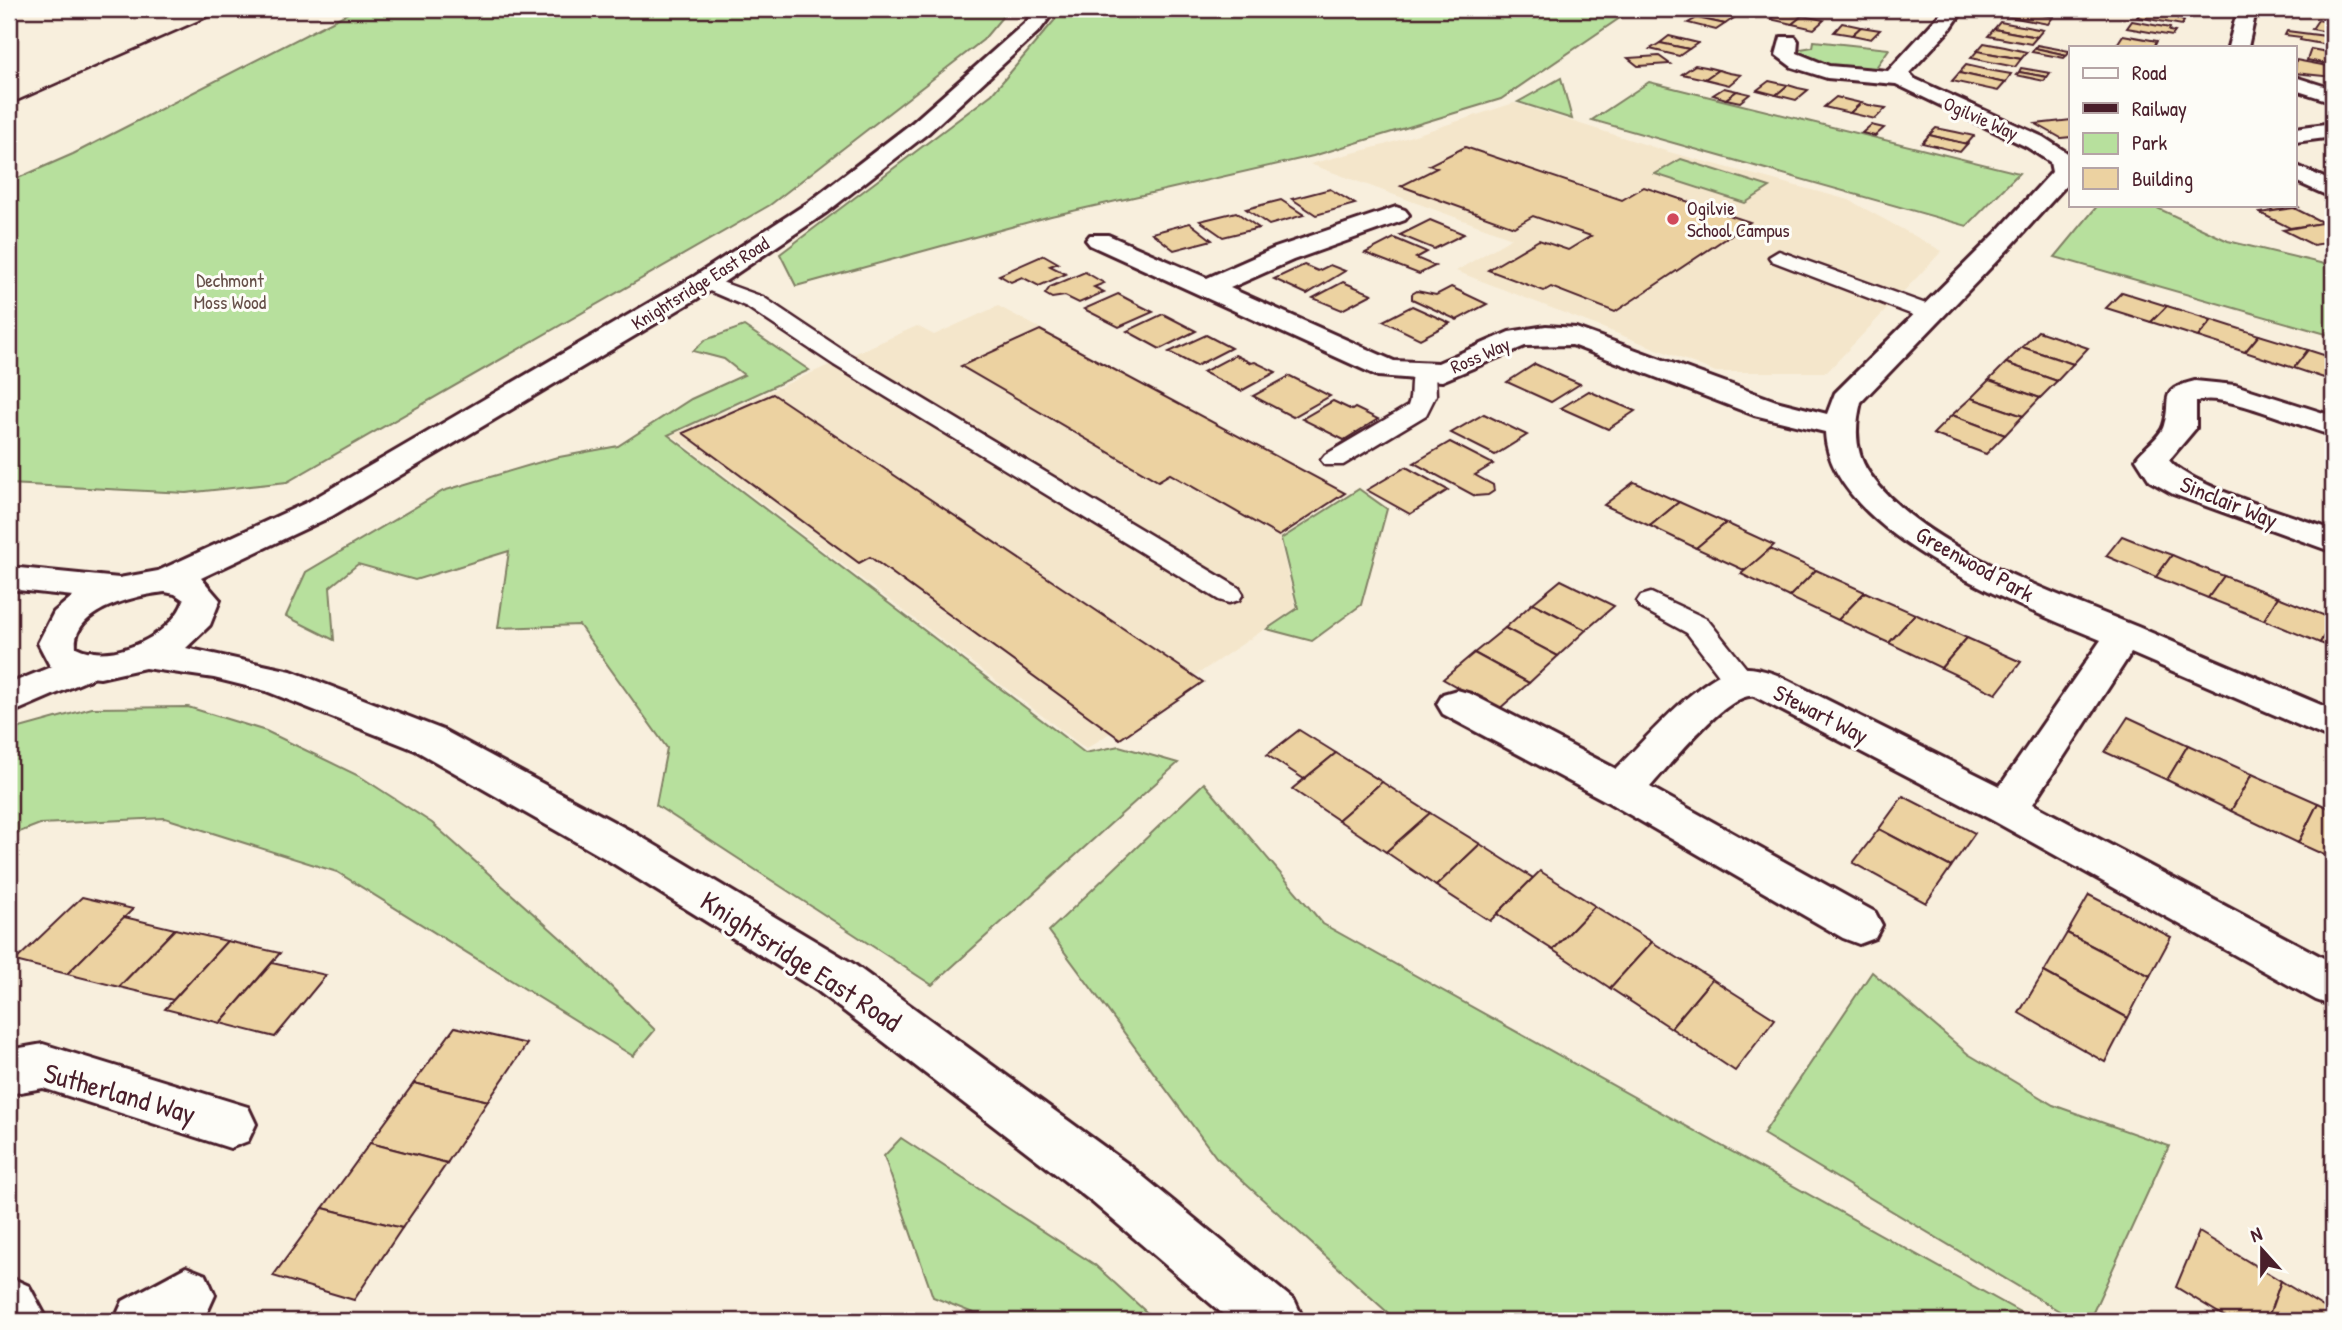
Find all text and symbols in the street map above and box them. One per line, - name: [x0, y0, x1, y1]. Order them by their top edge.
- legend: [2069, 46, 2296, 206]
- text: Road: [2132, 58, 2166, 87]
- street label: Ogilvie Way: [1939, 90, 2023, 146]
- text: Railway: [2132, 94, 2187, 123]
- text: Park: [2132, 128, 2167, 157]
- text: Building: [2132, 164, 2193, 193]
- place label: Ogilvie School Campus: [1687, 195, 1790, 243]
- marker: Ogilvie School Campus: [1665, 211, 1681, 227]
- street label: Knightsridge East Road: [626, 230, 774, 336]
- park label: Dechmont Moss Wood: [194, 267, 267, 315]
- street label: Ross Way: [1446, 330, 1514, 380]
- street label: Sinclair Way: [2176, 468, 2283, 535]
- street label: Greenwood Park: [1911, 518, 2040, 609]
- street label: Stewart Way: [1769, 677, 1874, 751]
- street label: Knightsridge East Road: [693, 882, 909, 1040]
- street label: Sutherland Way: [40, 1053, 200, 1133]
- north arrow: [2226, 1214, 2296, 1284]
- text: N: [2247, 1220, 2265, 1248]

